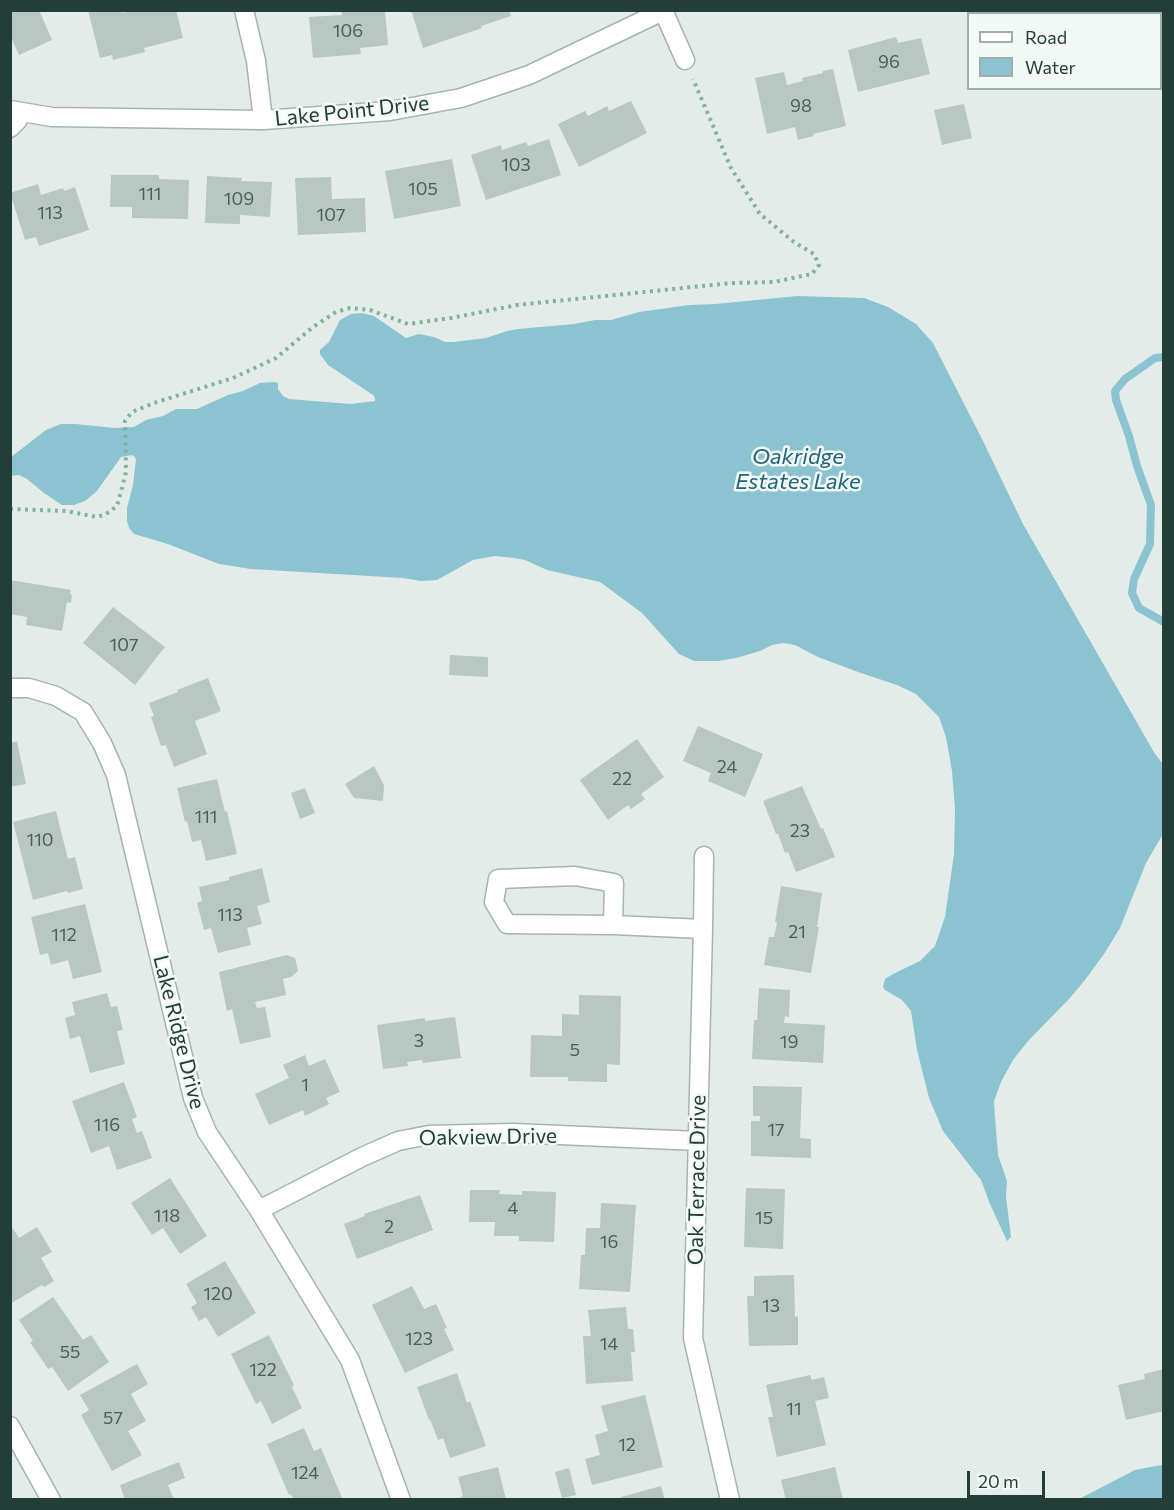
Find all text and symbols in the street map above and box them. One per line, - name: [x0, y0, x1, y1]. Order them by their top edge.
- legend: [967, 12, 1162, 90]
- house number: 106: [333, 20, 363, 42]
- text: Road: [1025, 26, 1067, 48]
- house number: 96: [878, 51, 900, 73]
- text: Water: [1025, 56, 1076, 78]
- street label: Lake Point Drive: [274, 90, 430, 132]
- house number: 98: [790, 95, 812, 117]
- house number: 103: [501, 154, 531, 176]
- house number: 105: [408, 178, 438, 200]
- house number: 111: [138, 183, 162, 205]
- house number: 109: [224, 188, 254, 210]
- house number: 113: [37, 202, 63, 224]
- house number: 107: [317, 204, 345, 226]
- water label: Oakridge Estates Lake: [735, 444, 861, 496]
- house number: 107: [110, 634, 138, 656]
- house number: 24: [717, 756, 737, 778]
- house number: 22: [612, 768, 632, 790]
- house number: 111: [194, 806, 218, 828]
- house number: 23: [790, 820, 810, 842]
- house number: 110: [26, 829, 54, 851]
- house number: 113: [217, 904, 243, 926]
- house number: 21: [788, 921, 806, 943]
- house number: 112: [51, 924, 77, 946]
- street label: Lake Ridge Drive: [148, 952, 210, 1112]
- house number: 3: [414, 1030, 424, 1052]
- house number: 19: [780, 1031, 798, 1053]
- house number: 5: [570, 1039, 580, 1061]
- house number: 1: [301, 1074, 309, 1096]
- street label: Oak Terrace Drive: [683, 1095, 711, 1265]
- house number: 116: [94, 1114, 120, 1136]
- house number: 17: [767, 1119, 785, 1141]
- street label: Oakview Drive: [419, 1123, 557, 1151]
- house number: 4: [508, 1197, 518, 1219]
- house number: 118: [154, 1205, 180, 1227]
- house number: 15: [755, 1207, 773, 1229]
- house number: 2: [384, 1216, 394, 1238]
- house number: 16: [600, 1231, 618, 1253]
- house number: 120: [203, 1283, 233, 1305]
- house number: 13: [762, 1295, 780, 1317]
- house number: 123: [405, 1328, 433, 1350]
- house number: 14: [600, 1333, 618, 1355]
- house number: 55: [60, 1341, 80, 1363]
- house number: 122: [249, 1359, 277, 1381]
- house number: 11: [786, 1398, 802, 1420]
- house number: 57: [103, 1407, 123, 1429]
- house number: 12: [618, 1434, 636, 1456]
- scale bar: [970, 1459, 1048, 1497]
- house number: 124: [291, 1462, 319, 1484]
- text: 20 m: [978, 1470, 1019, 1492]

